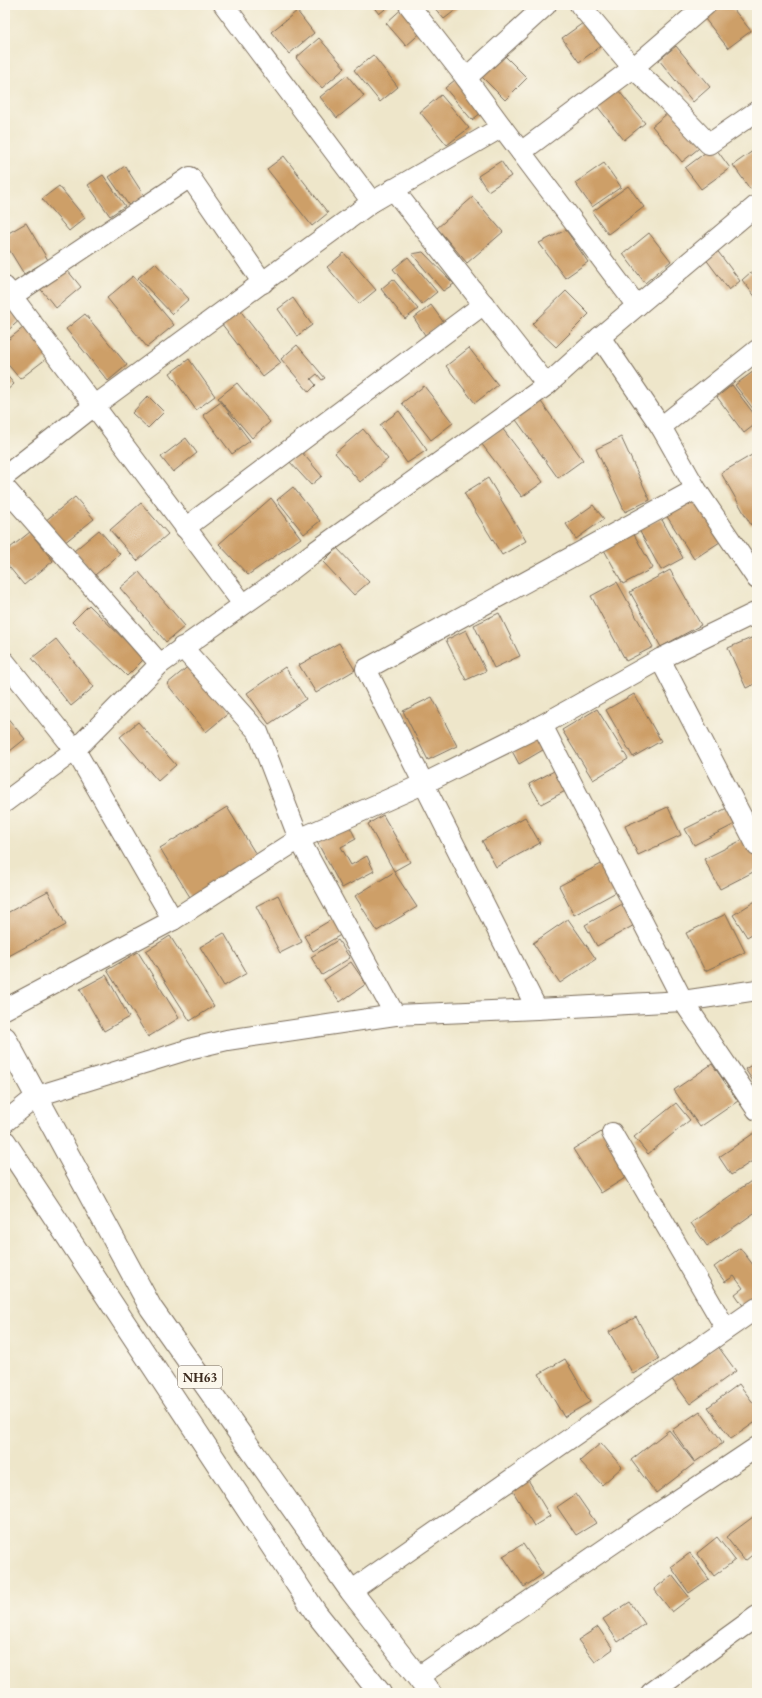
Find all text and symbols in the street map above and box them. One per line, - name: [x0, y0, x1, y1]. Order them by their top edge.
- road number: NH63: [178, 1366, 222, 1388]

